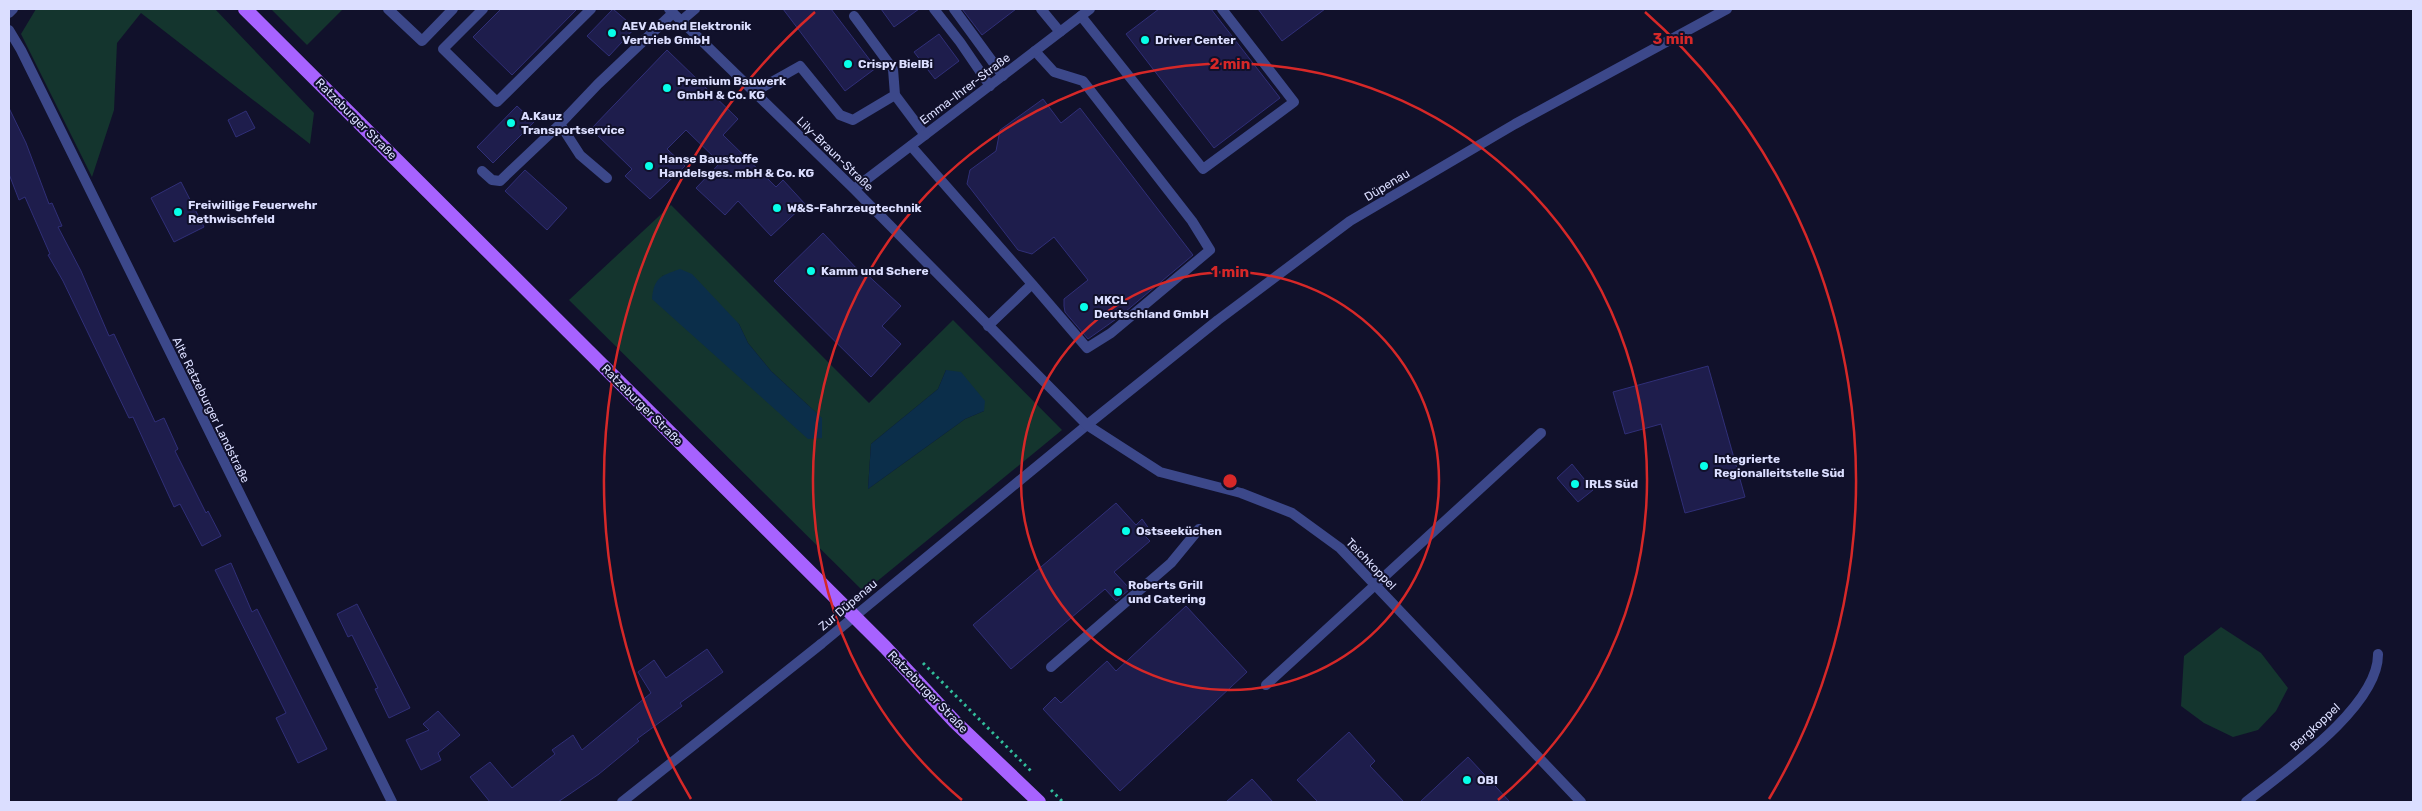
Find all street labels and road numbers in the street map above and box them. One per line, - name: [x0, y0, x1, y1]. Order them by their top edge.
- street label: Emma-Ihrer-Straße: [917, 50, 1013, 128]
- street label: Ratzeburger Straße: [313, 76, 400, 163]
- street label: Lily-Braun-Straße: [794, 114, 876, 194]
- street label: Düpenau: [1362, 166, 1412, 204]
- street label: Alte Ratzeburger Landstraße: [170, 335, 253, 485]
- street label: Ratzeburger Straße: [599, 362, 686, 449]
- street label: Teichkoppel: [1343, 535, 1399, 593]
- street label: Zur Düpenau: [816, 577, 880, 633]
- street label: Ratzeburger Straße: [885, 648, 971, 736]
- street label: Bergkoppel: [2287, 700, 2343, 754]

